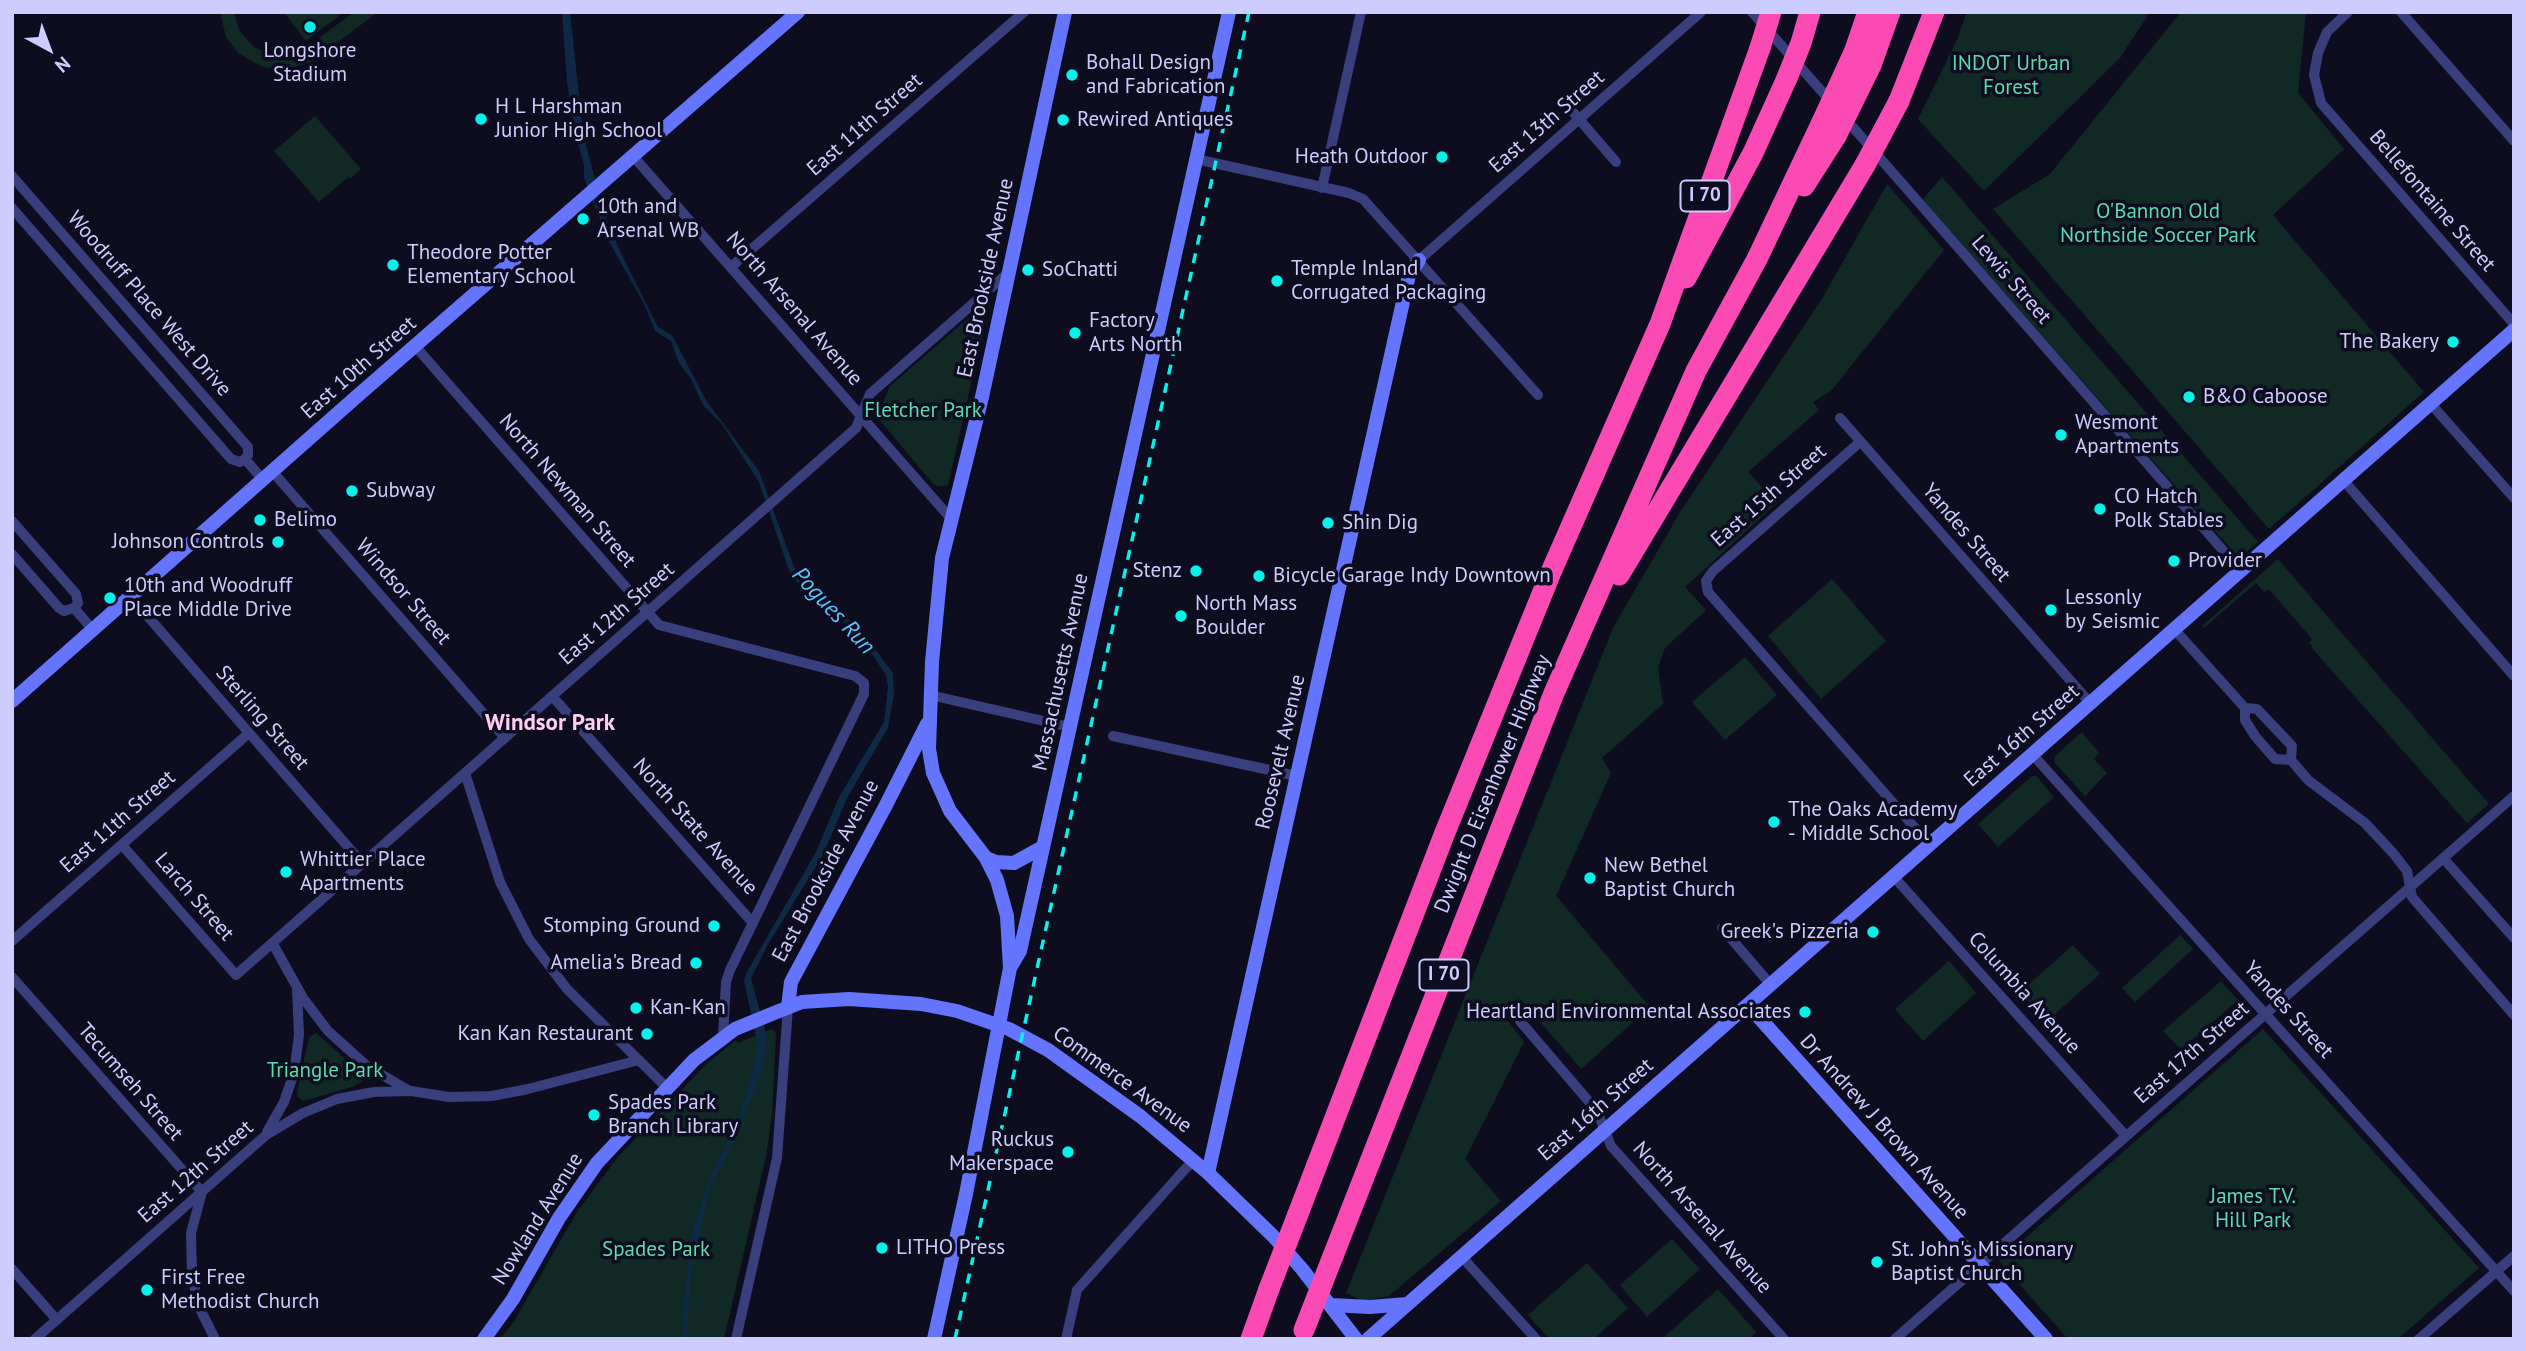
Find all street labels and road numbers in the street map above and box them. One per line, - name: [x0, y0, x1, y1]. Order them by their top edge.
- street label: East 13th Street: [1484, 65, 1610, 179]
- street label: East 11th Street: [802, 68, 928, 182]
- street label: Bellefontaine Street: [2364, 125, 2500, 277]
- street label: East Brookside Avenue: [953, 176, 1019, 380]
- road number: I 70: [1680, 180, 1730, 212]
- street label: Woodruff Place West Drive: [62, 206, 236, 402]
- street label: North Arsenal Avenue: [720, 227, 868, 391]
- street label: Lewis Street: [1966, 231, 2056, 329]
- street label: East 10th Street: [296, 311, 422, 425]
- street label: North Newman Street: [493, 409, 641, 573]
- street label: East 15th Street: [1706, 439, 1832, 553]
- street label: Yandes Street: [1916, 479, 2016, 587]
- street label: Windsor Street: [350, 534, 456, 650]
- street label: East 12th Street: [554, 557, 680, 671]
- street label: Massachusetts Avenue: [1028, 571, 1094, 773]
- street label: Dwight D Eisenhower Highway: [1429, 651, 1557, 917]
- street label: Sterling Street: [210, 661, 314, 775]
- street label: Roosevelt Avenue: [1251, 672, 1311, 832]
- street label: East 16th Street: [1959, 679, 2085, 793]
- street label: North State Avenue: [627, 754, 763, 900]
- street label: East 11th Street: [55, 765, 181, 879]
- street label: East Brookside Avenue: [767, 776, 885, 966]
- street label: Larch Street: [149, 848, 239, 946]
- street label: Columbia Avenue: [1963, 927, 2085, 1059]
- street label: Yandes Street: [2238, 956, 2338, 1064]
- road number: I 70: [1420, 959, 1468, 990]
- street label: East 17th Street: [2130, 996, 2254, 1110]
- street label: Tecumseh Street: [72, 1018, 188, 1146]
- street label: Commerce Avenue: [1048, 1021, 1196, 1139]
- street label: Dr Andrew J Brown Avenue: [1794, 1029, 1974, 1225]
- street label: East 16th Street: [1533, 1053, 1659, 1167]
- street label: East 12th Street: [133, 1115, 259, 1229]
- street label: North Arsenal Avenue: [1627, 1137, 1777, 1299]
- street label: Nowland Avenue: [487, 1148, 589, 1290]

